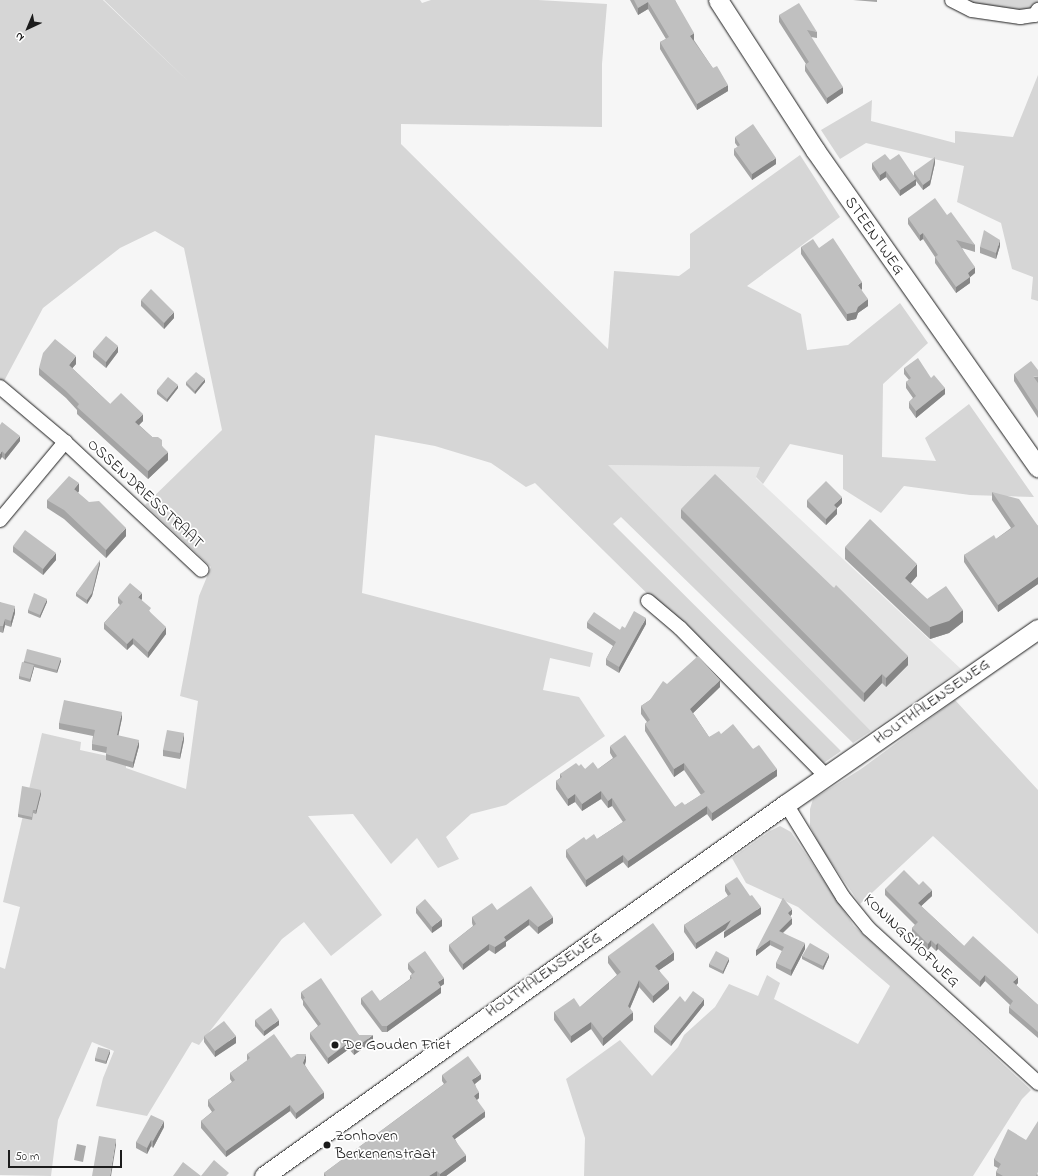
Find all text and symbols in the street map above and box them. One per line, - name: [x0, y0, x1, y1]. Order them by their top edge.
- north arrow: [8, 8, 48, 48]
- text: N: [11, 28, 28, 45]
- street label: STEENTWEG: [840, 193, 908, 279]
- street label: OSSENDRIESSTRAAT: [83, 435, 207, 553]
- street label: HOUTHALENSEWEG: [870, 655, 994, 749]
- street label: KONINGSHOFWEG: [859, 890, 963, 992]
- street label: HOUTHALENSEWEG: [482, 928, 606, 1022]
- place label: De Gouden Friet: [343, 1035, 451, 1055]
- marker: De Gouden Friet: [330, 1040, 340, 1050]
- place label: Zonhoven Berkenenstraat: [335, 1126, 436, 1164]
- marker: Zonhoven Berkenenstraat: [322, 1140, 332, 1150]
- scale bar: [10, 1142, 124, 1168]
- text: 50 m: [15, 1148, 39, 1166]

